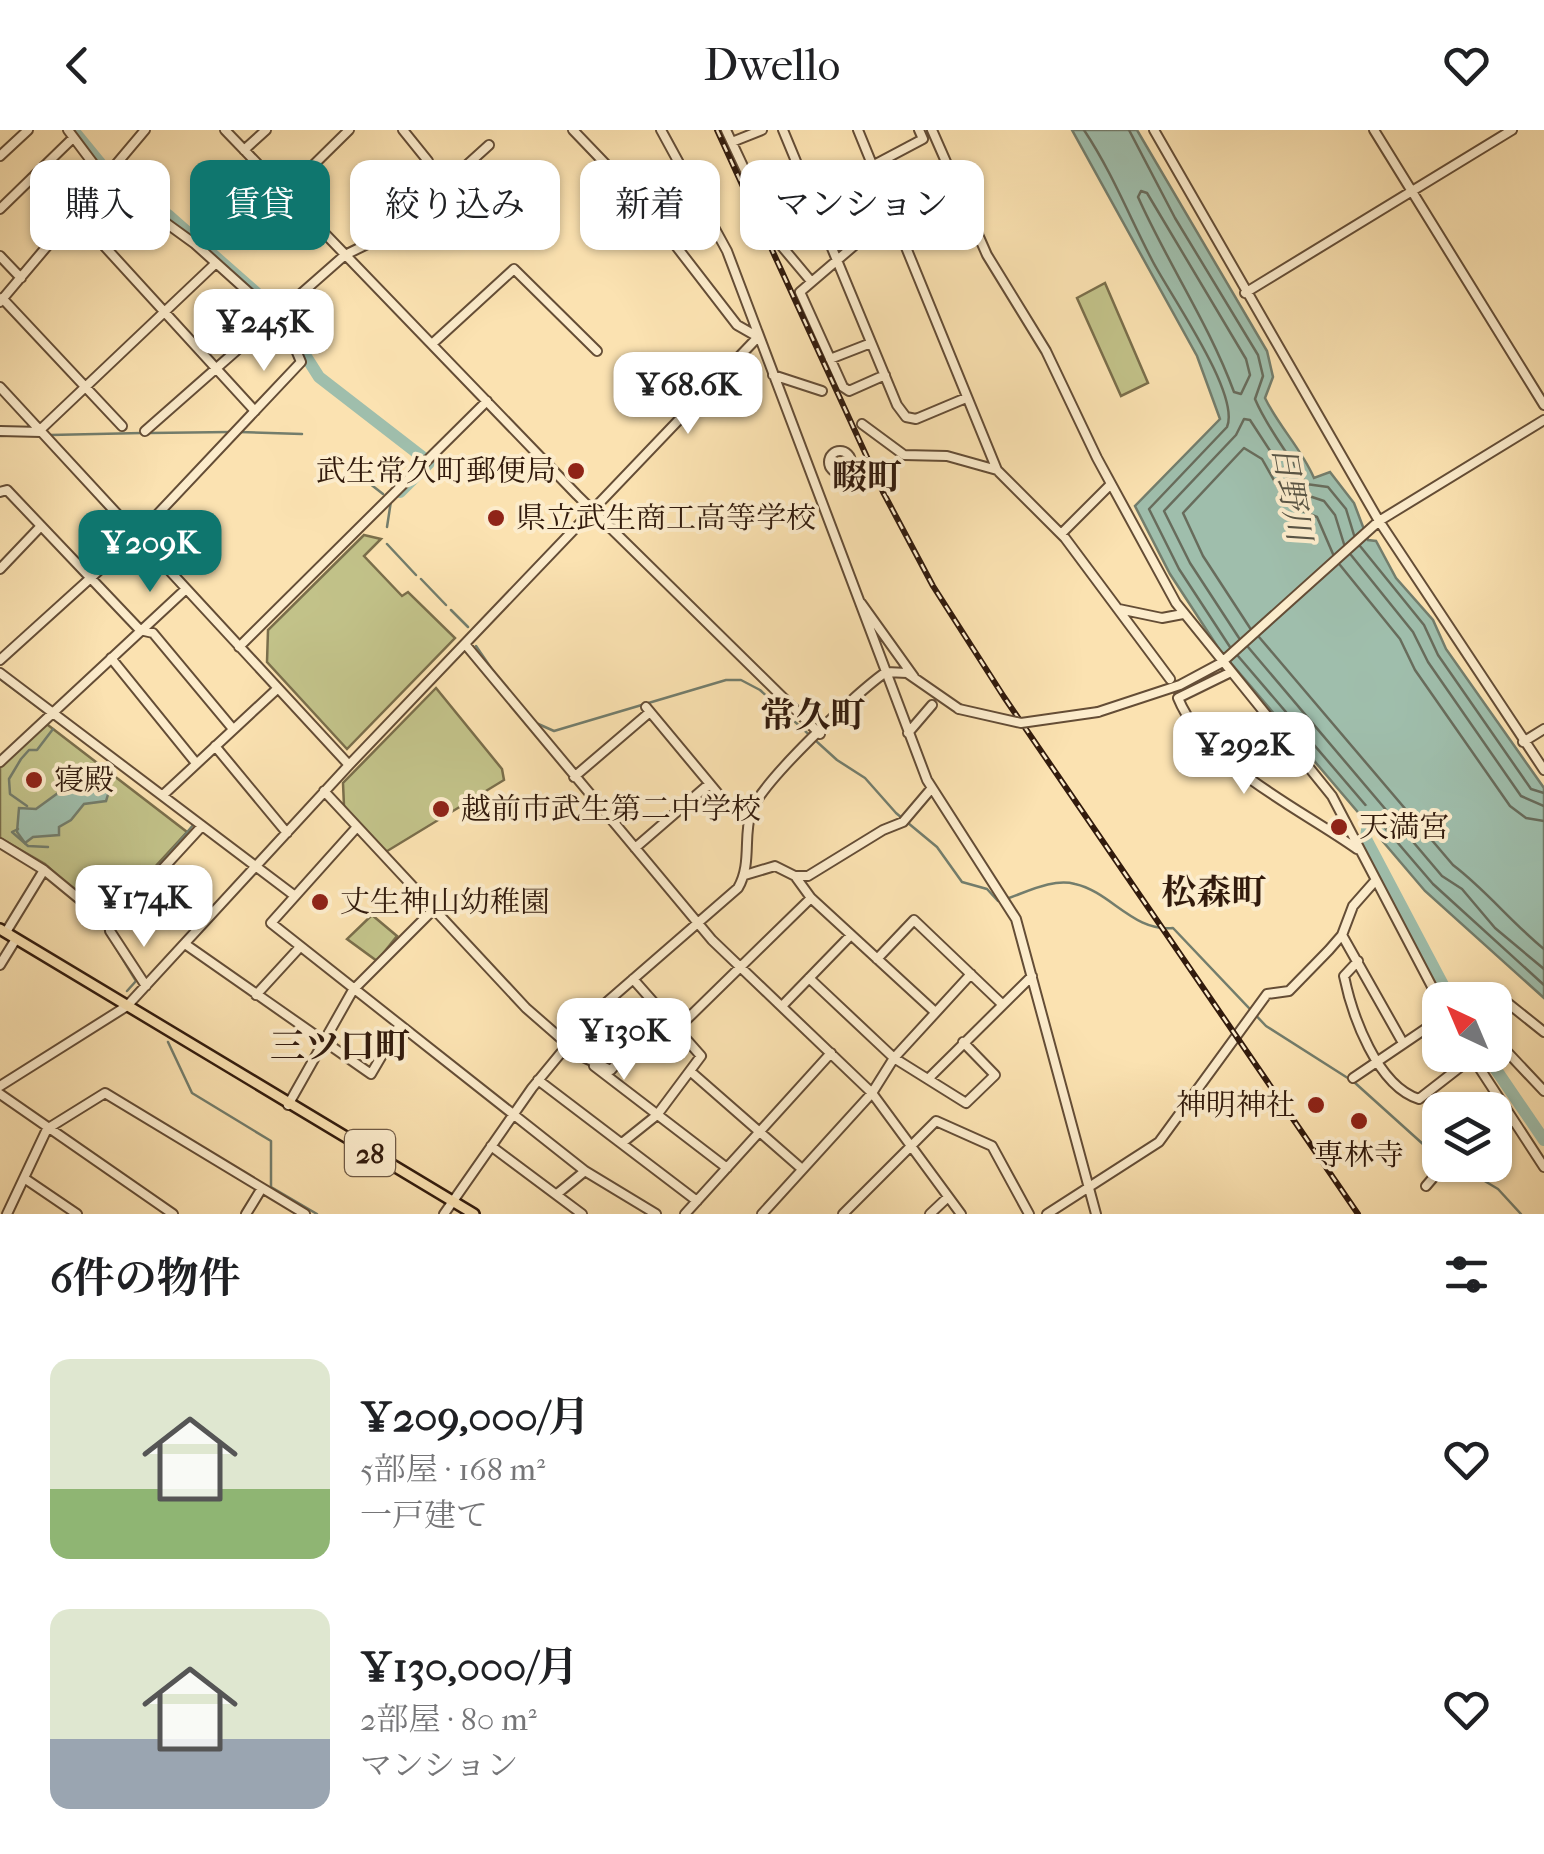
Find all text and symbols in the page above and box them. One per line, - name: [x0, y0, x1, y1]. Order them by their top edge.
- icon: back: [50, 38, 105, 93]
- icon: heart: [1439, 38, 1494, 93]
- text: Dwello: [704, 39, 840, 92]
- chip: 購入: [30, 160, 170, 250]
- chip: 賃貸: [190, 160, 330, 250]
- chip: 絞り込み: [350, 160, 560, 250]
- chip: 新着: [580, 160, 720, 250]
- chip: マンション: [740, 160, 984, 250]
- pin: ¥245K: [194, 289, 334, 374]
- text: ¥245K: [216, 303, 312, 340]
- pin: ¥68.6K: [607, 352, 769, 437]
- text: ¥68.6K: [635, 366, 741, 403]
- water label: 日野川: [1265, 443, 1319, 547]
- place label: 武生常久町郵便局: [316, 454, 556, 489]
- district label: 畷町: [832, 457, 902, 498]
- marker: 武生常久町郵便局: [565, 460, 587, 482]
- place label: 県立武生商工高等学校: [516, 501, 816, 536]
- marker: 県立武生商工高等学校: [485, 507, 507, 529]
- pin: ¥209K: [80, 510, 220, 595]
- text: ¥209K: [100, 524, 200, 561]
- district label: 常久町: [760, 695, 866, 736]
- pin: ¥292K: [1174, 712, 1314, 797]
- text: ¥292K: [1195, 726, 1293, 763]
- place label: 寝殿: [54, 763, 114, 798]
- marker: 寝殿: [23, 769, 45, 791]
- place label: 越前市武生第二中学校: [461, 792, 761, 827]
- marker: 越前市武生第二中学校: [430, 798, 452, 820]
- place label: 天満宮: [1359, 810, 1449, 845]
- marker: 天満宮: [1328, 816, 1350, 838]
- pin: ¥174K: [74, 865, 214, 950]
- district label: 松森町: [1161, 872, 1267, 913]
- text: ¥174K: [97, 879, 191, 916]
- place label: 丈生神山幼稚園: [340, 885, 550, 920]
- marker: 丈生神山幼稚園: [309, 891, 331, 913]
- north arrow: [1422, 982, 1512, 1072]
- map controls: [1422, 982, 1512, 1182]
- pin: ¥130K: [554, 998, 694, 1083]
- text: ¥130K: [579, 1012, 669, 1049]
- district label: 三ツ口町: [270, 1026, 410, 1067]
- place label: 神明神社: [1176, 1088, 1296, 1123]
- button: layers: [1422, 1092, 1512, 1182]
- marker: 神明神社: [1305, 1094, 1327, 1116]
- marker: 専林寺: [1348, 1110, 1370, 1132]
- road number: 28: [345, 1130, 395, 1176]
- place label: 専林寺: [1314, 1138, 1404, 1173]
- icon: filters: [1439, 1247, 1494, 1302]
- text: 6件の物件: [50, 1254, 241, 1303]
- text: ¥209,000/月: [360, 1393, 590, 1442]
- icon: home: [130, 1399, 250, 1519]
- icon: heart: [1439, 1432, 1494, 1487]
- text: 5部屋 · 168 m²: [360, 1451, 545, 1488]
- text: 一戸建て: [360, 1497, 488, 1534]
- text: ¥130,000/月: [360, 1643, 579, 1692]
- icon: home: [130, 1649, 250, 1769]
- icon: heart: [1439, 1682, 1494, 1737]
- text: 2部屋 · 80 m²: [360, 1701, 537, 1738]
- text: マンション: [360, 1747, 519, 1784]

